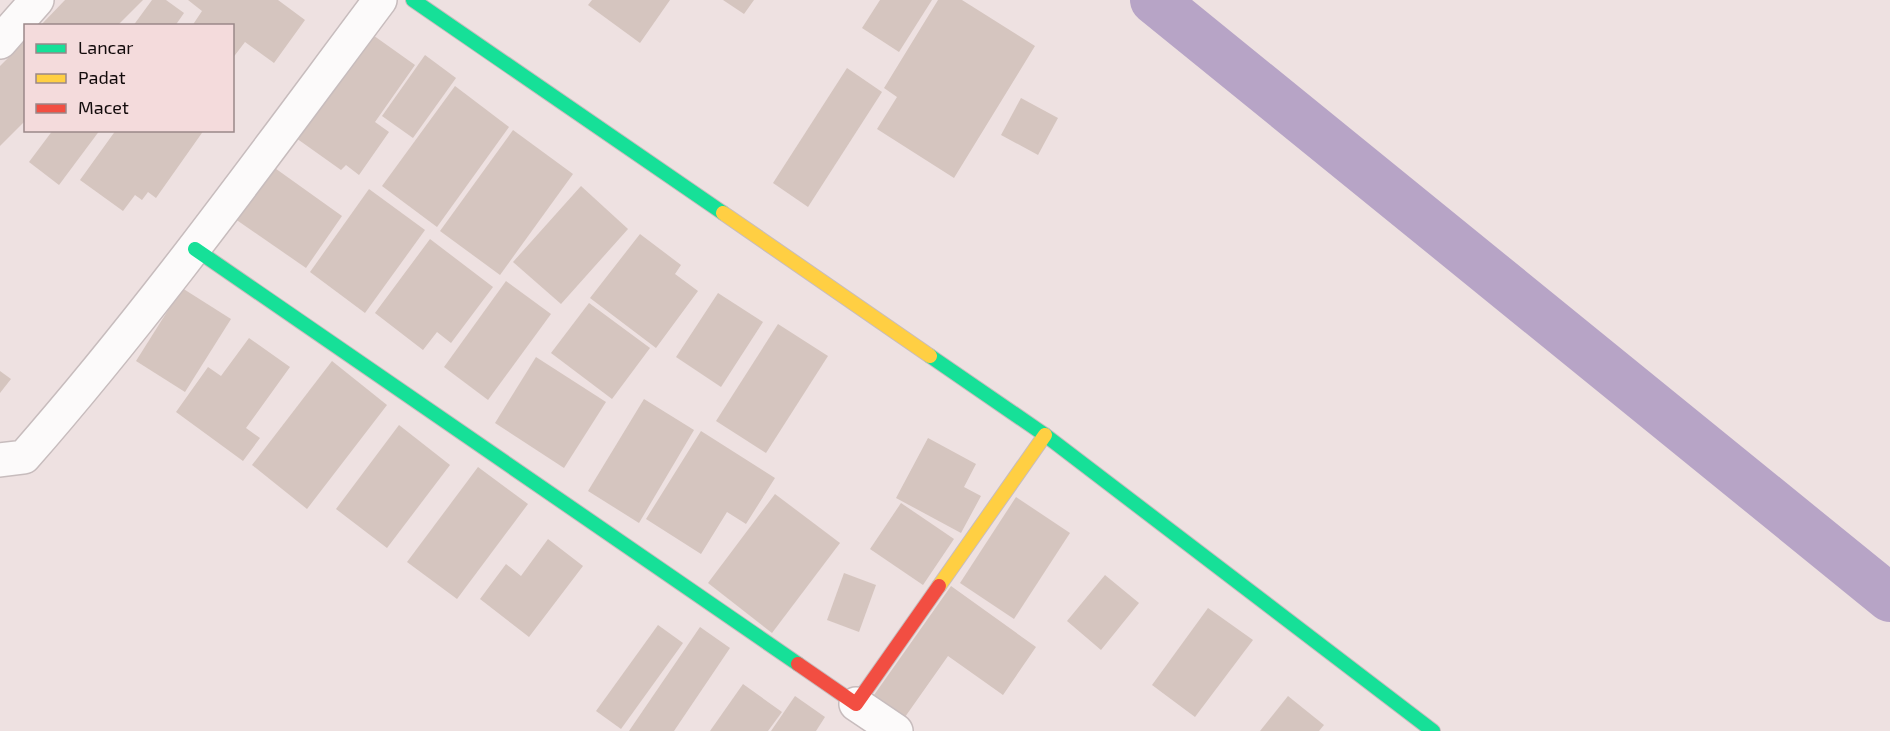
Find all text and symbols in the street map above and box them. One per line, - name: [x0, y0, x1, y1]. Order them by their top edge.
- legend: [24, 24, 234, 132]
- text: Lancar: [78, 36, 134, 58]
- text: Padat: [78, 66, 126, 88]
- text: Macet: [78, 96, 129, 118]

